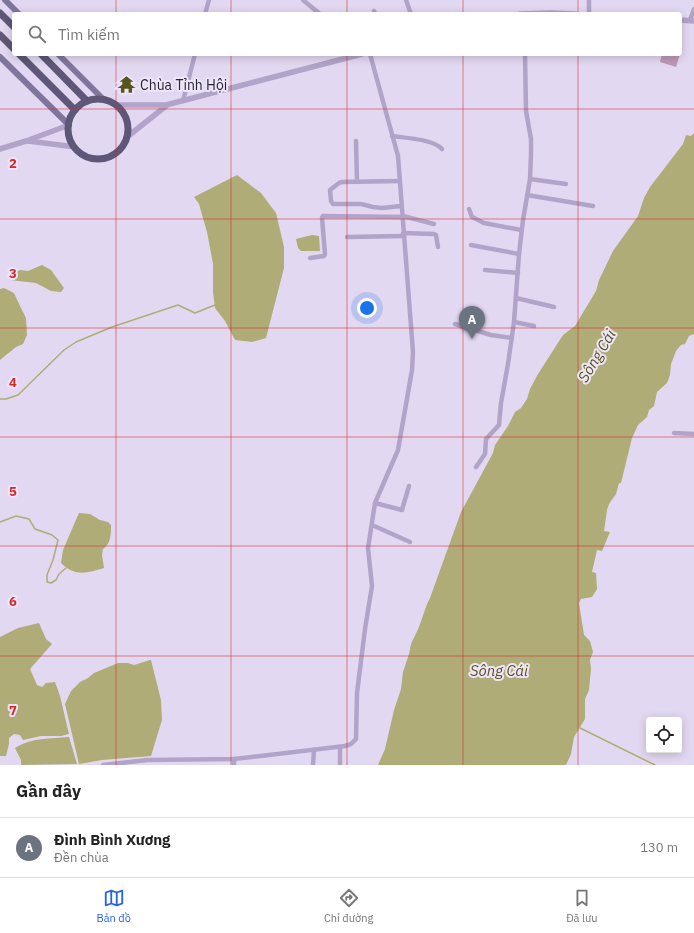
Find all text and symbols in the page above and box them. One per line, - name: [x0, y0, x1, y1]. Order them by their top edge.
- search box: [12, 12, 682, 56]
- icon: search: [26, 23, 48, 45]
- text: Tìm kiếm: [58, 25, 120, 44]
- temple icon: Chùa Tỉnh Hội: [117, 75, 137, 95]
- place label: Chùa Tỉnh Hội: [140, 76, 227, 94]
- text: 2: [9, 155, 17, 172]
- text: 3: [9, 265, 17, 282]
- your location: [357, 298, 377, 318]
- pin: A: [459, 306, 485, 339]
- water label: Sông Cái: [573, 326, 620, 386]
- text: 4: [9, 374, 17, 391]
- text: 5: [9, 483, 17, 500]
- text: 6: [9, 593, 17, 610]
- water label: Sông Cái: [470, 661, 528, 680]
- text: 7: [9, 702, 17, 719]
- map controls: [646, 717, 682, 753]
- button: locate: [646, 717, 682, 753]
- text: Gần đây: [16, 780, 81, 802]
- text: Đình Bình Xương: [54, 830, 170, 849]
- text: A: [25, 839, 33, 856]
- text: 130 m: [640, 839, 678, 856]
- text: Đền chùa: [54, 849, 109, 866]
- tab: Bản đồ: [96, 887, 131, 925]
- tab: Chỉ đường: [324, 887, 373, 925]
- tab: Đã lưu: [566, 887, 598, 925]

